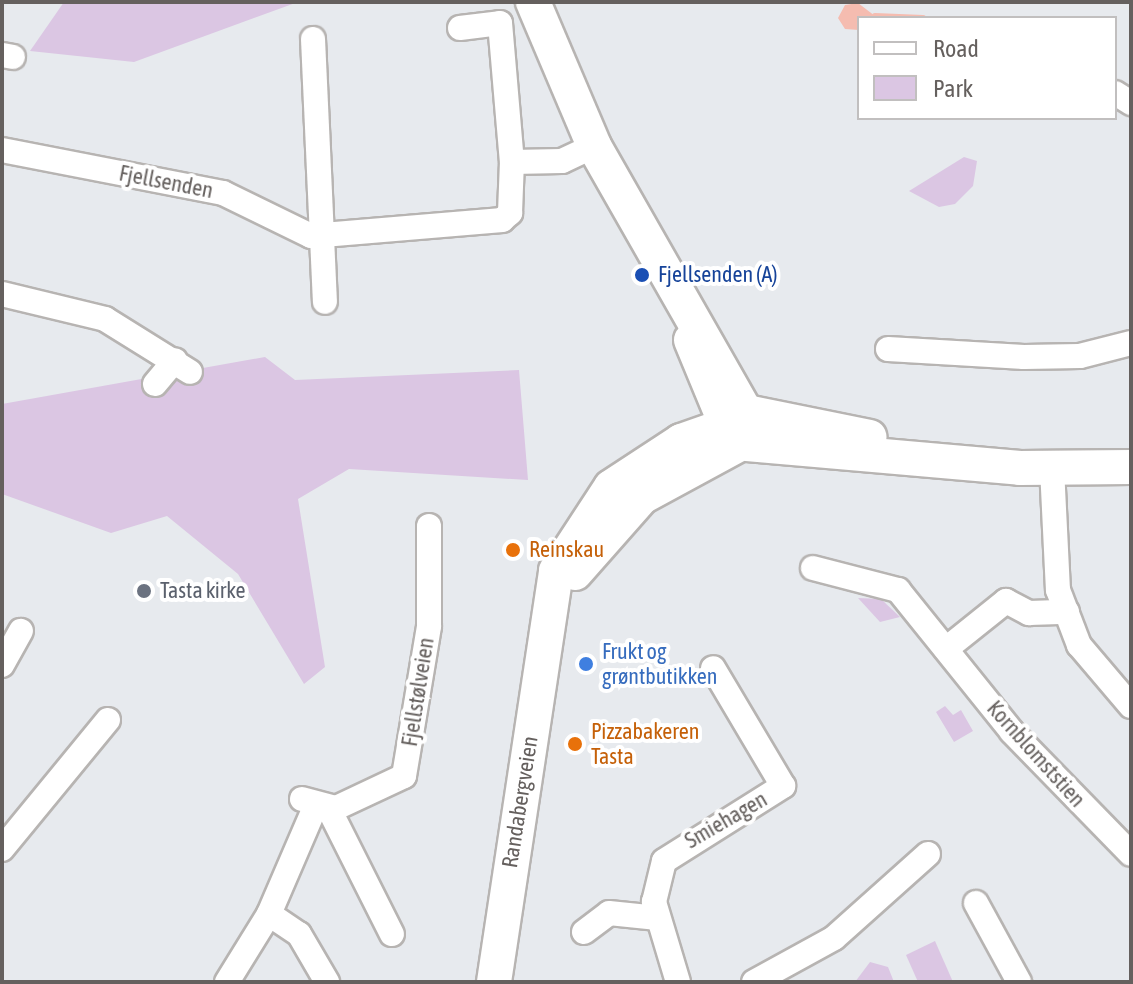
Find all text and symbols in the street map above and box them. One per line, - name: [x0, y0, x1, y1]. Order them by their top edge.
- legend: [857, 16, 1117, 120]
- text: Road: [933, 35, 979, 62]
- text: Park: [933, 75, 973, 102]
- street label: Fjellsenden: [117, 160, 215, 204]
- place label: Fjellsenden (A): [658, 262, 777, 288]
- marker: Fjellsenden (A): [633, 266, 651, 284]
- place label: Reinskau: [529, 537, 604, 563]
- marker: Reinskau: [504, 541, 522, 559]
- place label: Tasta kirke: [160, 578, 245, 604]
- marker: Tasta kirke: [135, 582, 153, 600]
- street label: Fjellstølveien: [396, 636, 440, 748]
- place label: Frukt og grøntbutikken: [602, 638, 717, 690]
- marker: Frukt og grøntbutikken: [577, 655, 595, 673]
- street label: Kornblomststien: [981, 695, 1091, 813]
- place label: Pizzabakeren Tasta: [591, 718, 700, 770]
- street label: Randabergveien: [497, 734, 543, 870]
- marker: Pizzabakeren Tasta: [566, 735, 584, 753]
- street label: Smiehagen: [680, 786, 772, 854]

